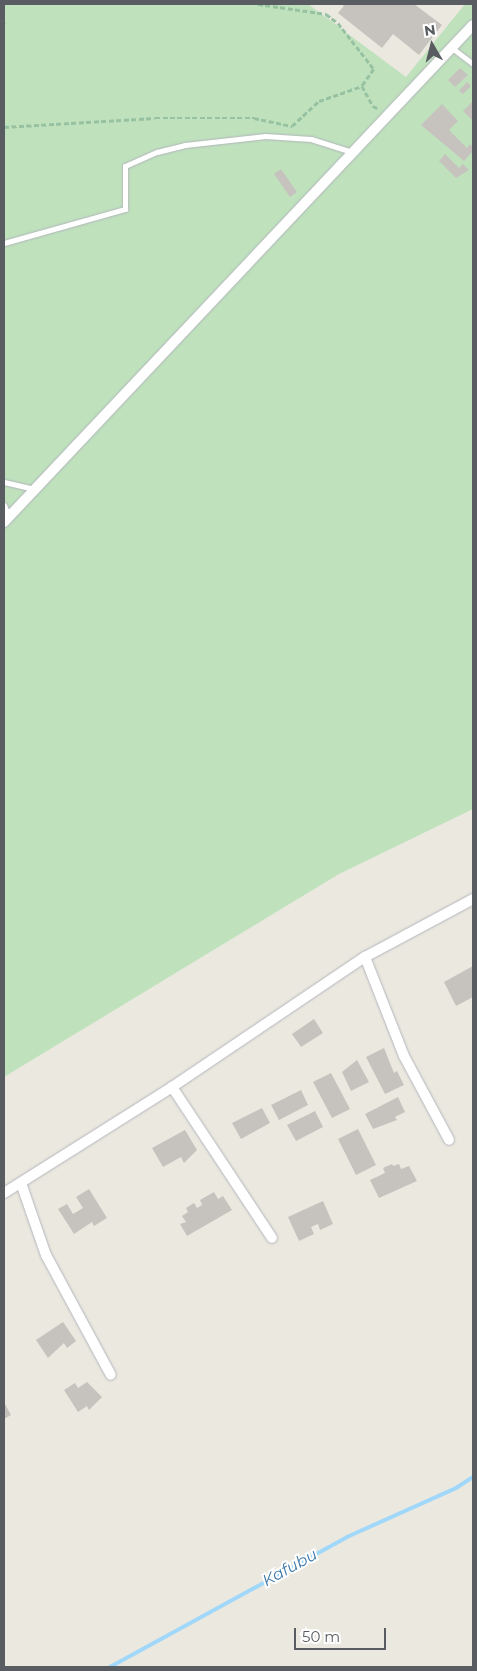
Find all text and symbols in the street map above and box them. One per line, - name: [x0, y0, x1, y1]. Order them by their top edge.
- north arrow: [407, 20, 457, 70]
- text: N: [423, 20, 437, 40]
- water label: Kafubu: [259, 1545, 321, 1591]
- scale bar: [297, 1618, 390, 1650]
- text: 50 m: [302, 1627, 340, 1646]

